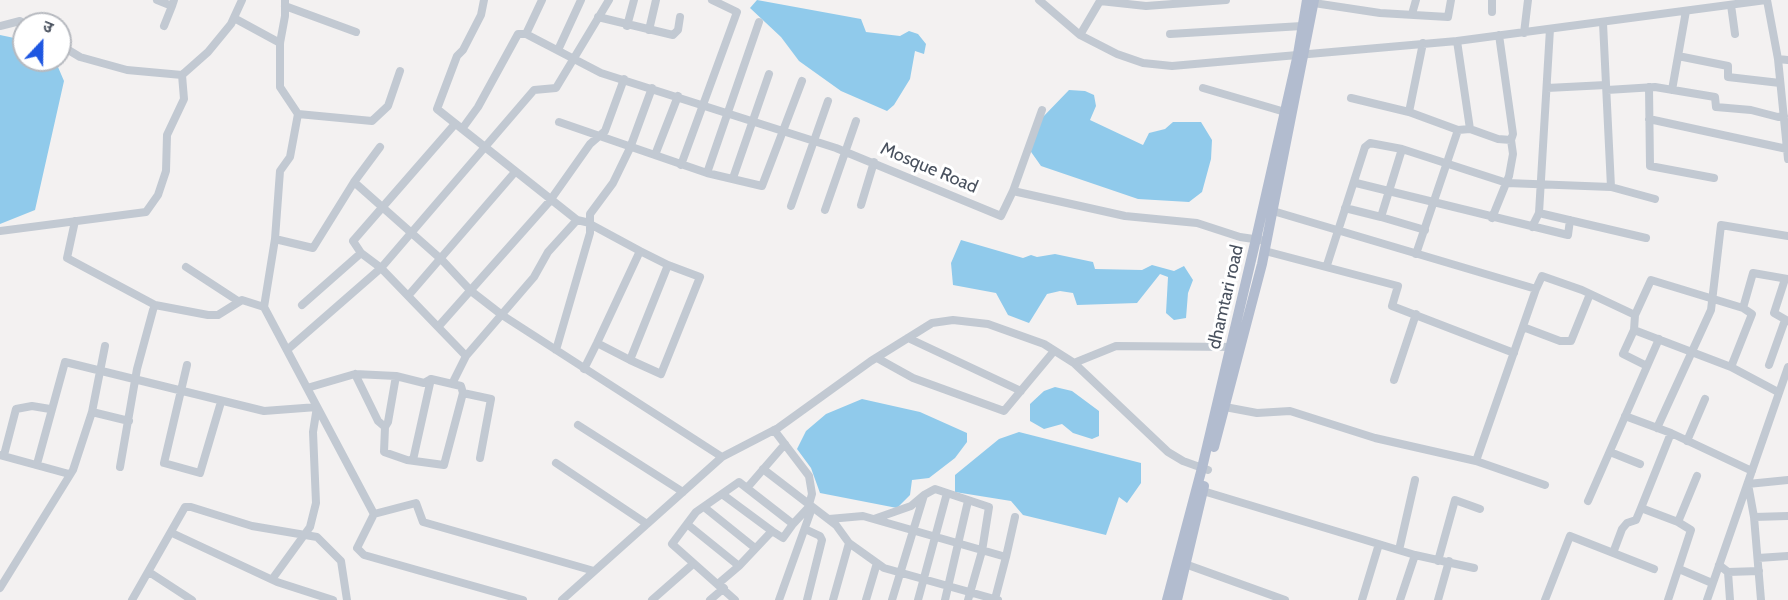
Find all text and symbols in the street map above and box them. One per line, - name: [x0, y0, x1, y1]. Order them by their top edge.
- north arrow: [12, 12, 72, 72]
- text: उ: [40, 16, 56, 37]
- street label: Mosque Road: [877, 138, 981, 198]
- street label: dhamtari road: [1204, 243, 1248, 351]

